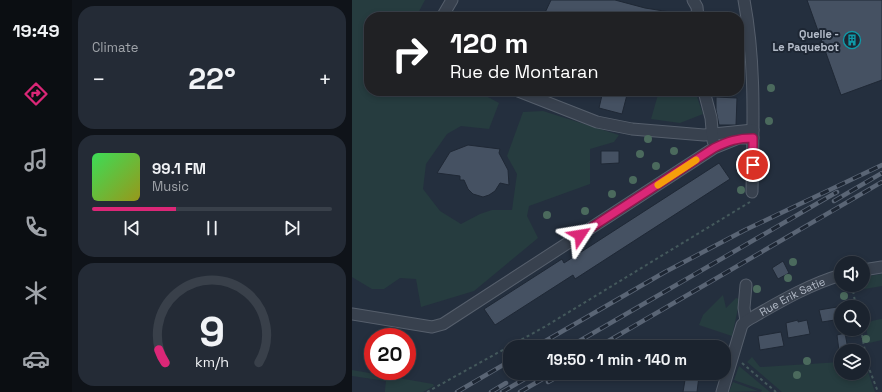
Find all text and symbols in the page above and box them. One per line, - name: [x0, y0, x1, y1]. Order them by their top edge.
- text: 19:49: [12, 19, 60, 42]
- text: 120 m: [450, 25, 528, 61]
- place label: Quelle - Le Paquebot: [772, 27, 839, 54]
- icon: right: [384, 28, 436, 80]
- building icon: Quelle - Le Paquebot: [842, 30, 862, 50]
- text: Climate: [92, 39, 138, 56]
- text: 22°: [188, 59, 236, 98]
- text: Rue de Montaran: [450, 60, 598, 83]
- text: −: [92, 65, 106, 93]
- text: +: [318, 65, 332, 93]
- icon: directions: [22, 80, 50, 108]
- icon: music: [22, 146, 50, 174]
- pin: [736, 148, 770, 182]
- icon: arrive: [742, 154, 764, 176]
- text: 99.1 FM: [152, 159, 206, 178]
- text: Music: [152, 178, 189, 195]
- icon: phone: [22, 213, 50, 241]
- position arrow: [559, 214, 601, 256]
- icon: previous: [121, 217, 143, 239]
- icon: pause: [201, 217, 223, 239]
- icon: next: [281, 217, 303, 239]
- map controls: [834, 256, 870, 380]
- button: sound: [834, 256, 870, 292]
- street label: Rue Erik Satie: [757, 274, 827, 319]
- icon: climate: [22, 279, 50, 307]
- button: search: [834, 300, 870, 336]
- text: 9: [199, 304, 225, 357]
- speed limit sign: 20: [364, 328, 416, 380]
- button: layers: [834, 344, 870, 380]
- icon: car: [22, 345, 50, 373]
- text: 19:50 · 1 min · 140 m: [547, 350, 687, 369]
- text: km/h: [195, 352, 229, 370]

